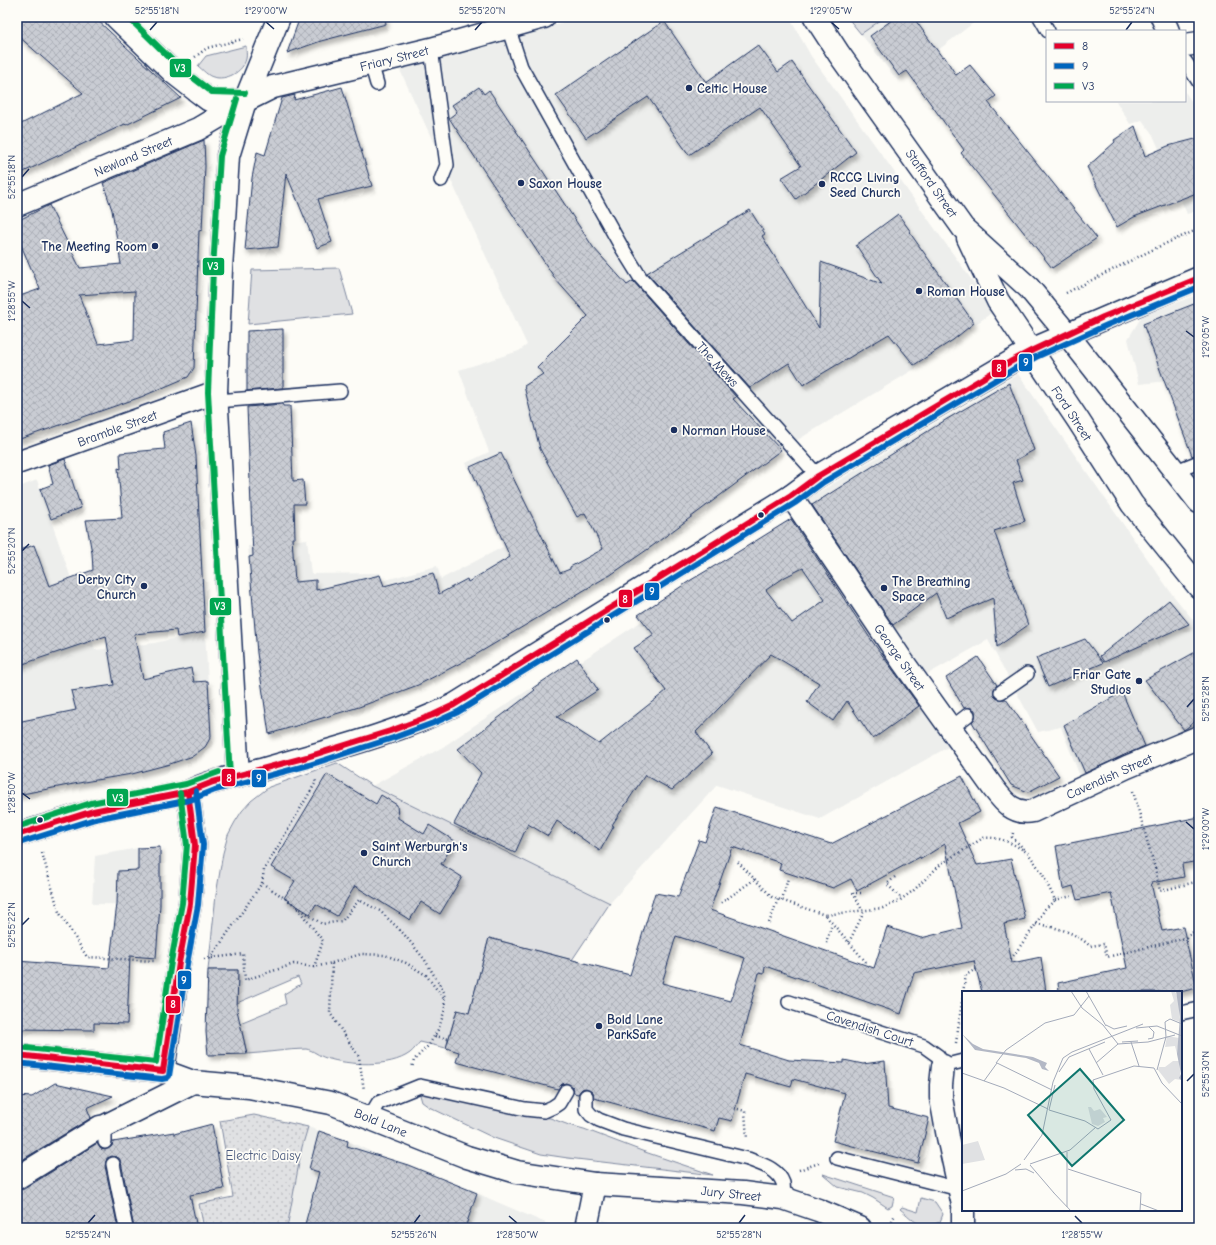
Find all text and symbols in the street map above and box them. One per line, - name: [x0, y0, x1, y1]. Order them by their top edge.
- text: 52°55'18"N: [135, 5, 179, 17]
- text: 1°29'00"W: [245, 5, 288, 17]
- text: 52°55'20"N: [459, 5, 505, 17]
- text: 1°29'05"W: [810, 5, 852, 17]
- text: 52°55'24"N: [1109, 5, 1155, 17]
- legend: [1046, 30, 1186, 102]
- text: 8: [1082, 39, 1088, 53]
- street label: Friary Street: [358, 42, 431, 74]
- line badge: V3: [169, 58, 192, 78]
- text: 9: [1082, 59, 1088, 73]
- text: V3: [174, 62, 186, 75]
- text: V3: [1082, 79, 1095, 93]
- place label: Celtic House: [697, 81, 768, 96]
- marker: Celtic House: [684, 83, 694, 93]
- street label: Newland Street: [92, 133, 176, 180]
- street label: Stafford Street: [903, 146, 961, 221]
- text: 52°55'18"N: [6, 155, 18, 199]
- place label: RCCG Living Seed Church: [830, 170, 901, 200]
- place label: Saxon House: [529, 176, 602, 191]
- marker: Saxon House: [516, 178, 526, 188]
- marker: RCCG Living Seed Church: [817, 179, 827, 189]
- place label: The Meeting Room: [41, 239, 147, 254]
- marker: The Meeting Room: [150, 241, 160, 251]
- line badge: V3: [202, 257, 225, 276]
- text: V3: [207, 260, 219, 273]
- text: 1°28'55"W: [6, 280, 18, 322]
- place label: Roman House: [927, 284, 1005, 299]
- marker: Roman House: [914, 286, 924, 296]
- text: 1°29'05"W: [1200, 316, 1212, 358]
- street label: The Mews: [694, 339, 742, 390]
- line badge: 9: [1018, 353, 1033, 372]
- text: 9: [1023, 356, 1029, 369]
- line badge: 8: [991, 359, 1007, 378]
- text: 8: [996, 362, 1002, 375]
- street label: Ford Street: [1048, 383, 1096, 445]
- street label: Bramble Street: [75, 407, 160, 450]
- place label: Norman House: [682, 423, 766, 438]
- marker: Norman House: [669, 425, 679, 435]
- unlabelled marker: [756, 510, 766, 520]
- text: 52°55'20"N: [6, 528, 18, 574]
- place label: Derby City Church: [78, 572, 136, 602]
- place label: The Breathing Space: [892, 574, 971, 604]
- marker: Derby City Church: [139, 581, 149, 591]
- line badge: 9: [644, 582, 660, 601]
- marker: The Breathing Space: [879, 583, 889, 593]
- text: 9: [649, 585, 655, 598]
- line badge: 8: [618, 589, 633, 608]
- text: 8: [622, 593, 628, 606]
- line badge: V3: [209, 597, 232, 616]
- text: V3: [214, 600, 226, 613]
- unlabelled marker: [602, 615, 612, 625]
- street label: George Street: [871, 621, 929, 694]
- place label: Friar Gate Studios: [1072, 667, 1132, 697]
- marker: Friar Gate Studios: [1134, 676, 1144, 686]
- text: 52°55'28"N: [1200, 676, 1212, 722]
- street label: Cavendish Street: [1064, 750, 1156, 802]
- line badge: 8: [221, 768, 236, 787]
- line badge: 9: [251, 769, 267, 788]
- text: 1°28'50"W: [6, 772, 18, 814]
- text: 8: [226, 772, 232, 785]
- text: 9: [256, 772, 262, 785]
- line badge: V3: [106, 788, 129, 807]
- text: V3: [112, 792, 124, 805]
- text: 1°29'00"W: [1200, 807, 1212, 850]
- unlabelled marker: [35, 815, 45, 825]
- place label: Saint Werburgh's Church: [372, 839, 468, 869]
- marker: Saint Werburgh's Church: [359, 848, 369, 858]
- text: 52°55'22"N: [6, 902, 18, 948]
- line badge: 9: [177, 970, 192, 990]
- text: 9: [181, 974, 187, 987]
- inset map: [962, 991, 1182, 1211]
- line badge: 8: [165, 995, 181, 1014]
- text: 8: [170, 998, 176, 1011]
- street label: Cavendish Court: [824, 1007, 916, 1050]
- place label: Bold Lane ParkSafe: [607, 1012, 663, 1042]
- marker: Bold Lane ParkSafe: [594, 1021, 604, 1031]
- text: 52°55'30"N: [1200, 1051, 1212, 1097]
- street label: Bold Lane: [352, 1105, 410, 1140]
- park label: Electric Daisy: [226, 1148, 301, 1163]
- street label: Jury Street: [700, 1183, 763, 1204]
- text: 52°55'24"N: [65, 1229, 111, 1241]
- text: 52°55'26"N: [391, 1229, 437, 1241]
- text: 1°28'50"W: [496, 1229, 538, 1241]
- text: 52°55'28"N: [716, 1229, 762, 1241]
- text: 1°28'55"W: [1061, 1229, 1103, 1241]

